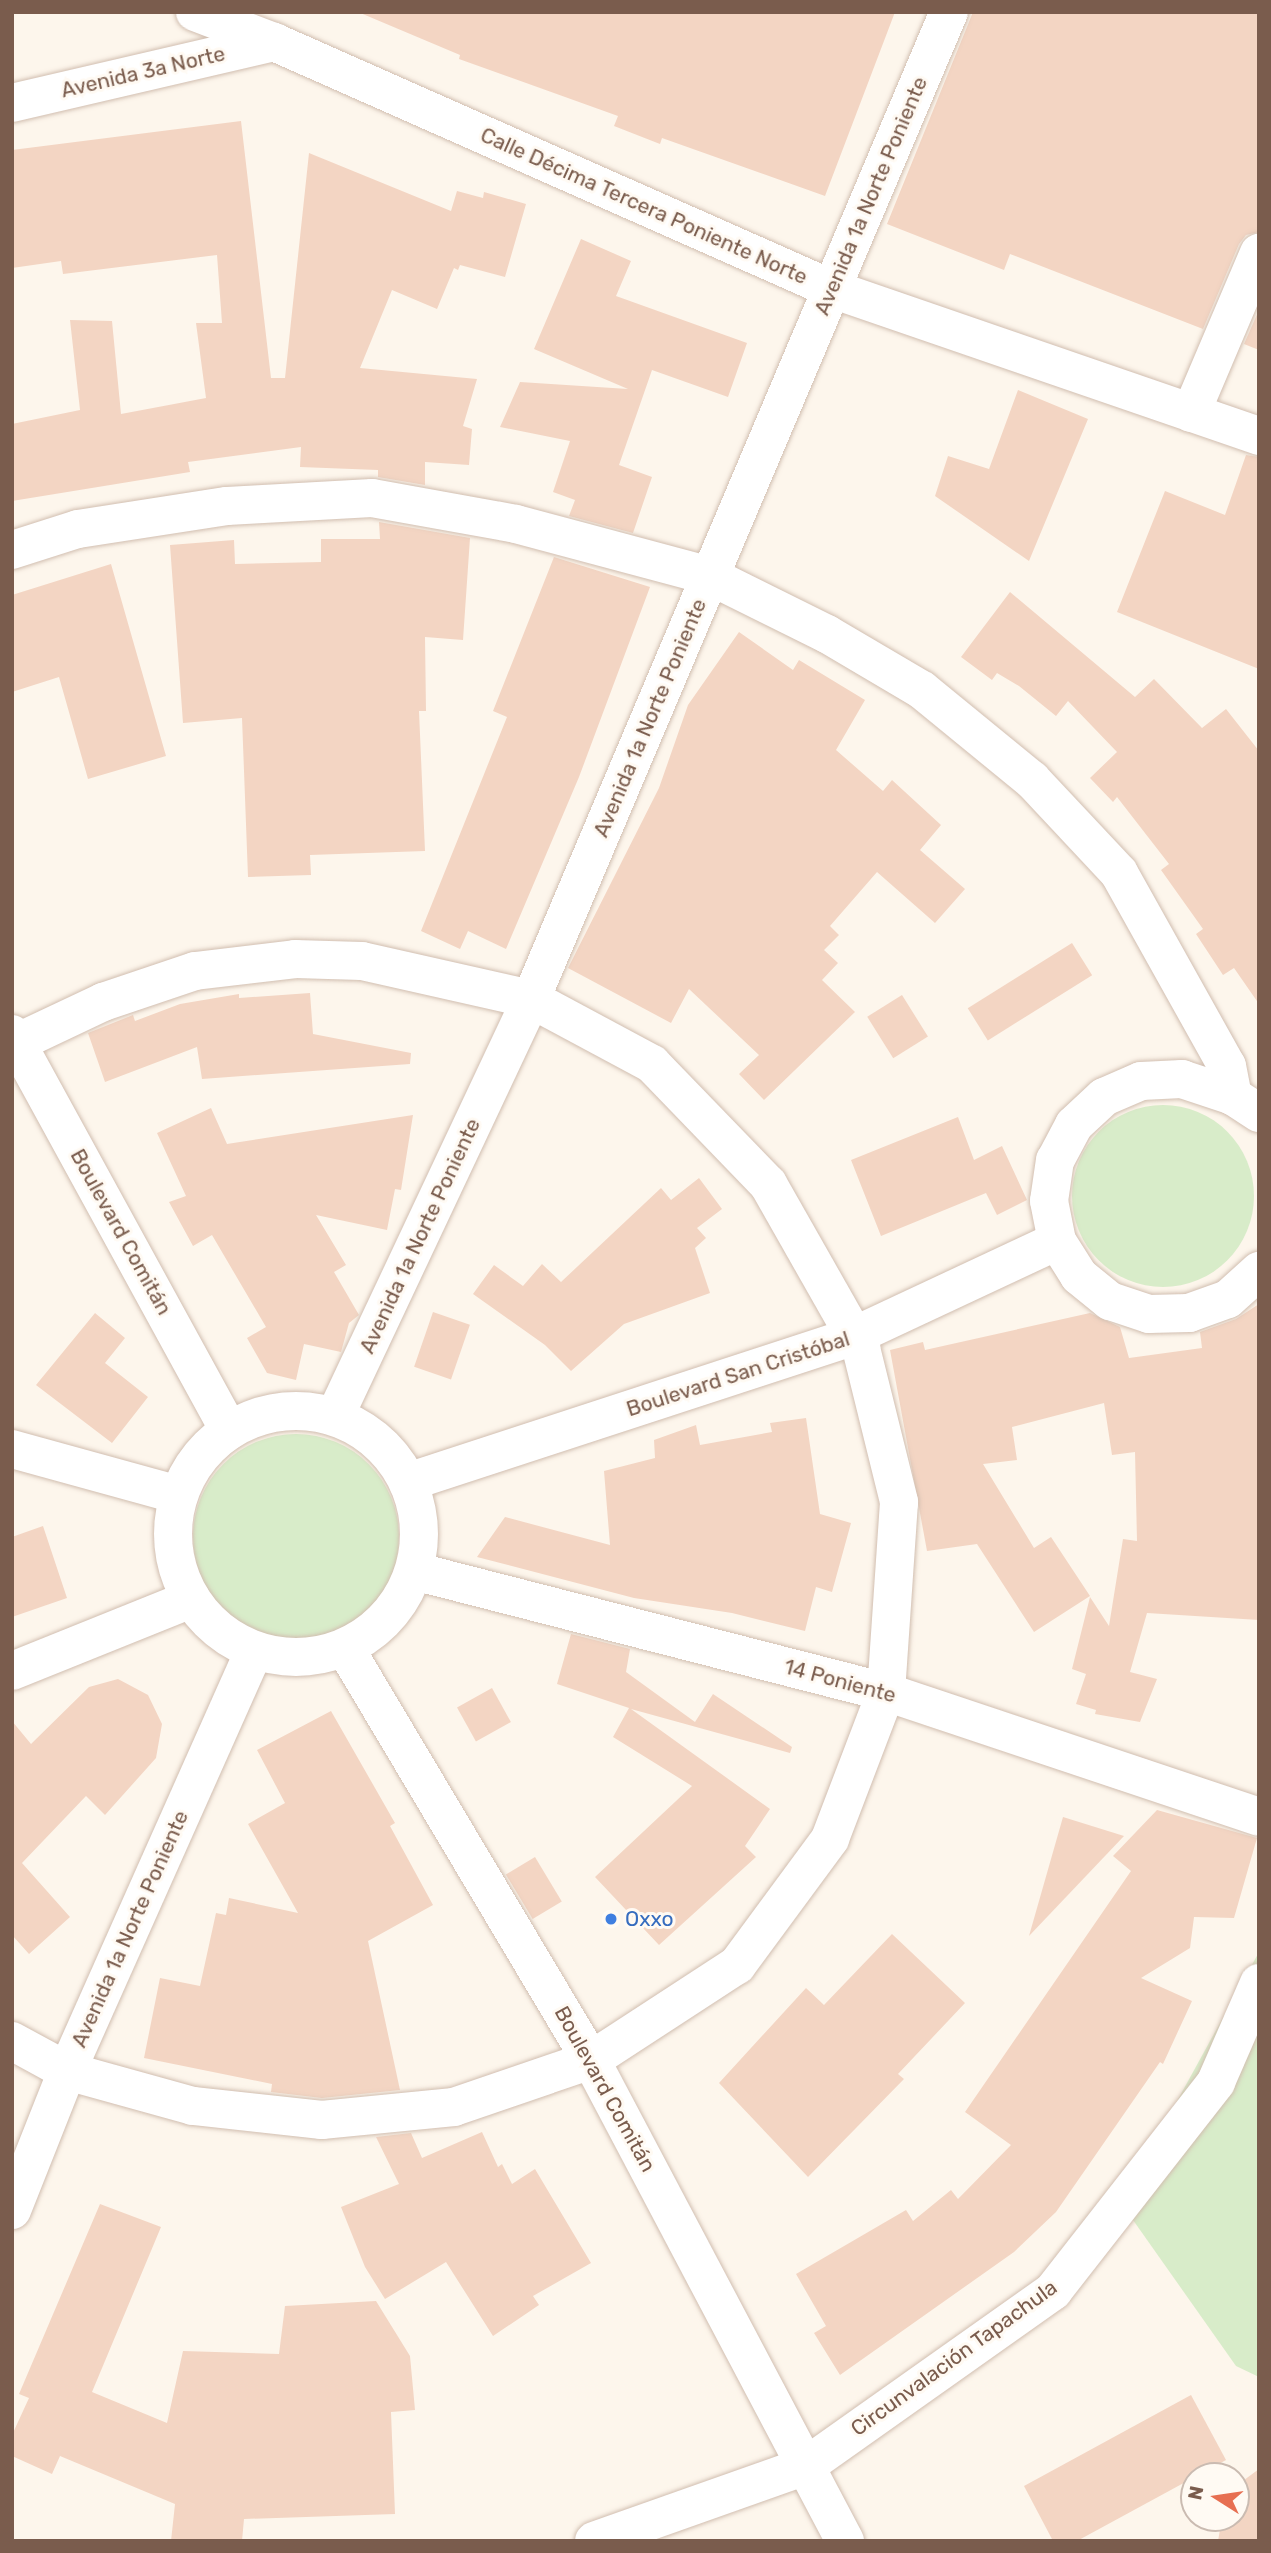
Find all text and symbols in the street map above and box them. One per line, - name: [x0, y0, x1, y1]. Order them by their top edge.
- street label: Avenida 3a Norte: [59, 41, 227, 103]
- street label: Avenida 1a Norte Poniente: [809, 73, 933, 319]
- street label: Calle Décima Tercera Poniente Norte: [476, 122, 812, 290]
- street label: Avenida 1a Norte Poniente: [588, 595, 712, 841]
- street label: Avenida 1a Norte Poniente: [354, 1114, 486, 1358]
- street label: Boulevard Comitán: [65, 1145, 177, 1319]
- street label: Boulevard San Cristóbal: [623, 1326, 853, 1422]
- street label: 14 Poniente: [781, 1654, 899, 1708]
- street label: Avenida 1a Norte Poniente: [66, 1807, 194, 2051]
- place label: Oxxo: [625, 1906, 674, 1932]
- marker: Oxxo: [603, 1911, 619, 1927]
- street label: Boulevard Comitán: [549, 2002, 661, 2176]
- street label: Circunvalación Tapachula: [846, 2275, 1062, 2441]
- north arrow: [1180, 2462, 1250, 2532]
- text: N: [1183, 2484, 1209, 2502]

